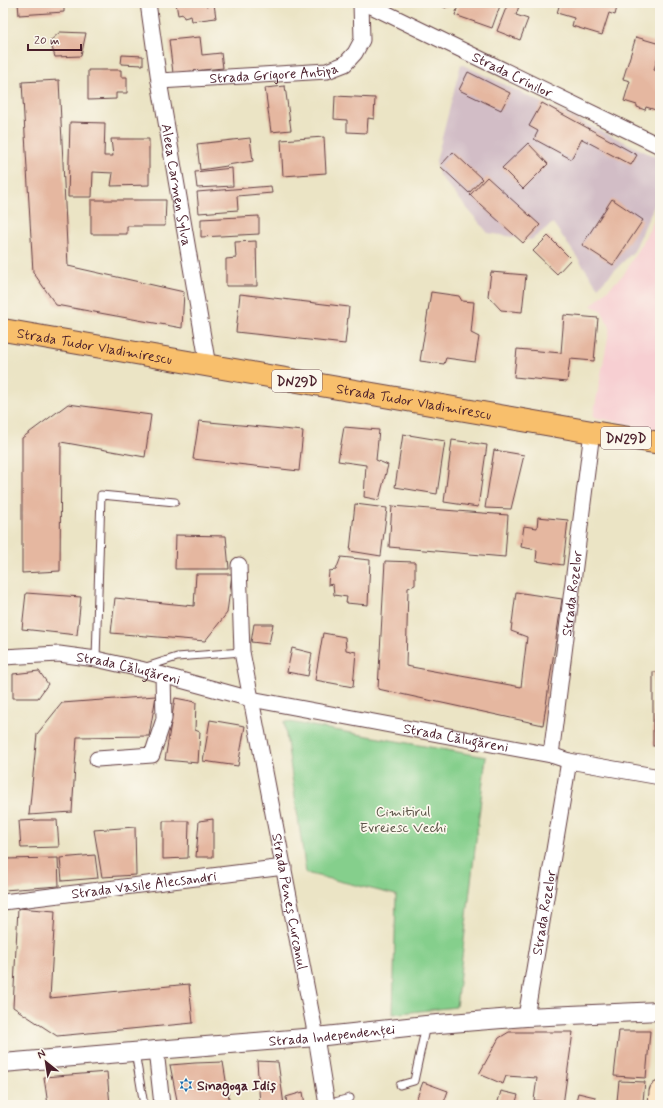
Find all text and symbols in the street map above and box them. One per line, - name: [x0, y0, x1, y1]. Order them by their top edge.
- scale bar: [28, 26, 81, 52]
- text: 20 m: [34, 33, 60, 49]
- street label: Strada Crinilor: [469, 48, 556, 103]
- street label: Strada Grigore Antipa: [209, 59, 341, 88]
- street label: Aleea Carmen Sylva: [156, 122, 195, 247]
- street label: Strada Tudor Vladimirescu: [15, 325, 174, 369]
- road number: DN29D: [272, 370, 322, 392]
- street label: Strada Tudor Vladimirescu: [335, 380, 493, 424]
- road number: DN29D: [601, 427, 651, 449]
- street label: Strada Rozelor: [558, 549, 587, 637]
- street label: Strada Călugăreni: [75, 648, 182, 690]
- street label: Strada Călugăreni: [402, 720, 510, 757]
- park label: Cimitirul Evreiesc Vechi: [360, 803, 446, 837]
- street label: Strada Peneș Curcanul: [267, 832, 311, 971]
- street label: Strada Vasile Alecsandri: [70, 867, 218, 903]
- street label: Strada Rozelor: [529, 868, 561, 957]
- street label: Strada Independenței: [268, 1020, 396, 1051]
- north arrow: [26, 1042, 66, 1082]
- text: N: [35, 1046, 48, 1062]
- synagogue icon: Sinagoga Idiș: [178, 1077, 194, 1093]
- place label: Sinagoga Idiș: [197, 1077, 277, 1097]

